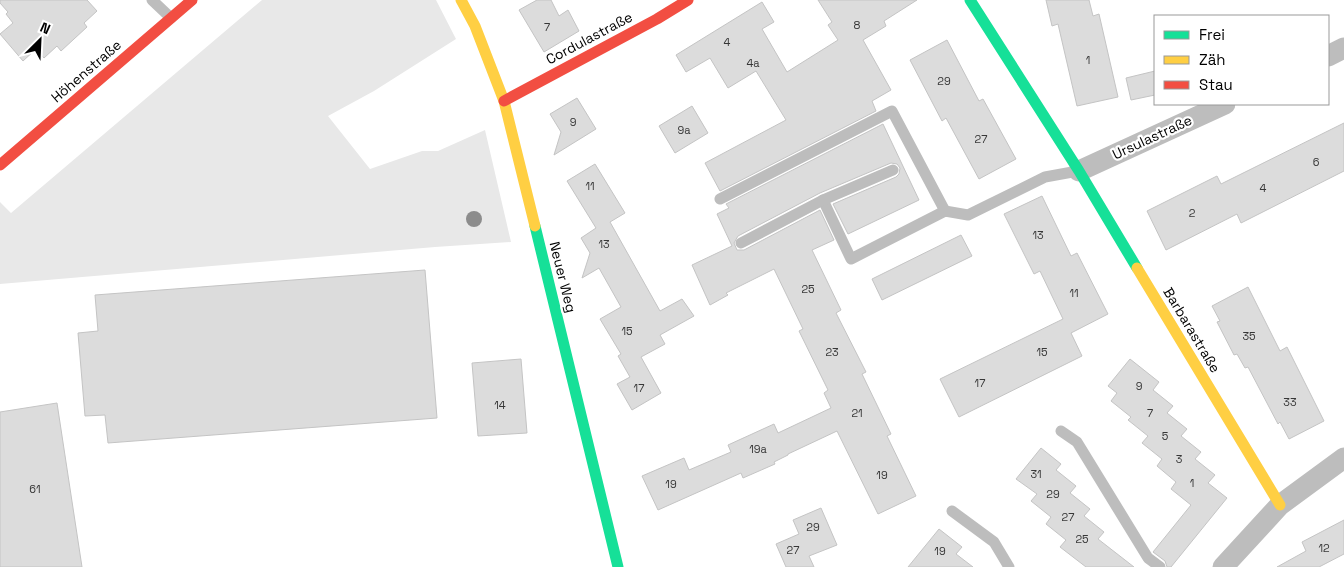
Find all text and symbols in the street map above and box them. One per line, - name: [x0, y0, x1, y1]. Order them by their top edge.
- street label: Cordulastraße: [543, 8, 635, 68]
- north arrow: [15, 15, 65, 65]
- legend: [1154, 15, 1329, 105]
- text: N: [37, 18, 53, 38]
- house number: 8: [854, 18, 861, 32]
- house number: 7: [544, 20, 550, 34]
- text: Frei: [1199, 25, 1225, 44]
- house number: 4: [724, 35, 731, 49]
- street label: Höhenstraße: [47, 36, 125, 106]
- text: Zäh: [1199, 50, 1225, 69]
- house number: 1: [1086, 53, 1090, 67]
- house number: 4a: [746, 56, 760, 70]
- house number: 29: [937, 74, 951, 88]
- text: Stau: [1199, 75, 1233, 94]
- street label: Ursulastraße: [1109, 111, 1195, 163]
- house number: 9: [570, 115, 577, 129]
- house number: 9a: [677, 123, 691, 137]
- house number: 27: [975, 132, 987, 146]
- house number: 6: [1313, 155, 1320, 169]
- house number: 11: [585, 179, 595, 193]
- house number: 4: [1260, 181, 1267, 195]
- house number: 2: [1189, 206, 1196, 220]
- house number: 13: [1032, 228, 1044, 242]
- house number: 13: [598, 237, 610, 251]
- street label: Neuer Weg: [545, 240, 581, 314]
- house number: 25: [801, 282, 815, 296]
- street label: Barbarastraße: [1159, 284, 1225, 376]
- house number: 11: [1069, 286, 1079, 300]
- house number: 15: [621, 324, 633, 338]
- house number: 35: [1242, 329, 1256, 343]
- house number: 23: [825, 345, 839, 359]
- house number: 15: [1036, 345, 1048, 359]
- house number: 17: [975, 376, 985, 390]
- house number: 9: [1136, 379, 1143, 393]
- house number: 17: [634, 381, 644, 395]
- house number: 33: [1283, 395, 1297, 409]
- house number: 14: [494, 398, 506, 412]
- house number: 21: [851, 406, 863, 420]
- house number: 7: [1147, 406, 1153, 420]
- house number: 5: [1162, 429, 1169, 443]
- house number: 19a: [749, 442, 768, 456]
- house number: 3: [1176, 452, 1183, 466]
- house number: 31: [1030, 467, 1042, 481]
- house number: 19: [876, 468, 888, 482]
- house number: 1: [1190, 476, 1194, 490]
- house number: 19: [665, 477, 677, 491]
- house number: 61: [29, 482, 41, 496]
- house number: 29: [1046, 487, 1060, 501]
- house number: 27: [1062, 510, 1074, 524]
- house number: 29: [806, 520, 820, 534]
- house number: 25: [1075, 532, 1089, 546]
- house number: 12: [1318, 541, 1330, 555]
- house number: 27: [787, 543, 799, 557]
- house number: 19: [934, 544, 946, 558]

